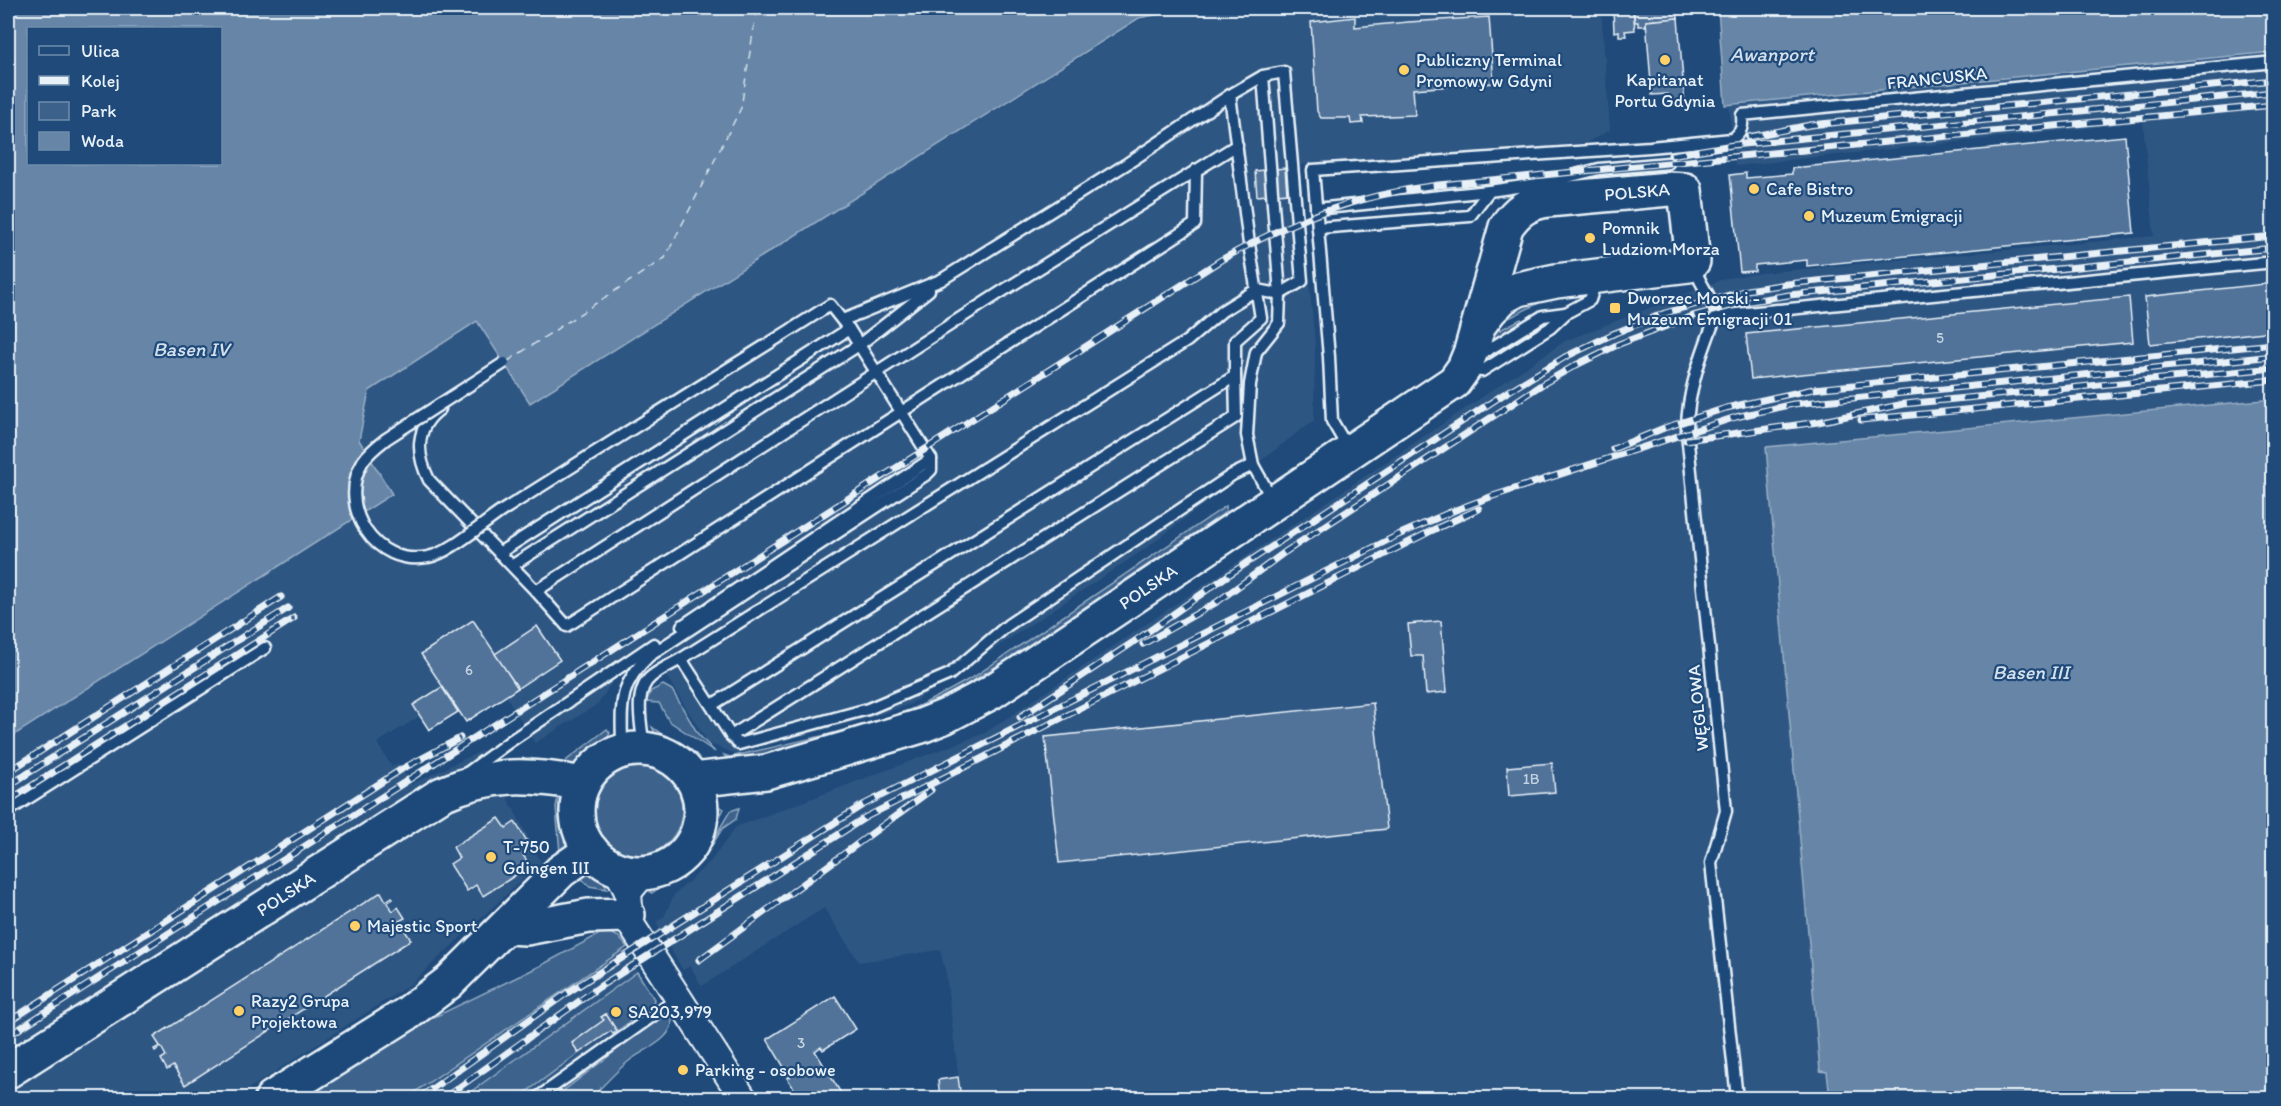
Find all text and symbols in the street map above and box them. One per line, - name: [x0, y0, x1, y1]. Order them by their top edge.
- legend: [27, 27, 222, 165]
- text: Ulica: [81, 40, 120, 62]
- water label: Awanport: [1730, 42, 1816, 66]
- place label: Publiczny Terminal Promowy w Gdyni: [1416, 49, 1562, 92]
- marker: Kapitanat Portu Gdynia: [1658, 53, 1672, 67]
- street label: FRANCUSKA: [1886, 62, 1989, 94]
- marker: Publiczny Terminal Promowy w Gdyni: [1397, 63, 1411, 77]
- place label: Kapitanat Portu Gdynia: [1615, 69, 1716, 112]
- text: Kolej: [81, 70, 120, 92]
- text: Park: [81, 100, 116, 122]
- text: Woda: [81, 130, 124, 152]
- street label: POLSKA: [1603, 178, 1671, 206]
- place label: Cafe Bistro: [1766, 178, 1853, 200]
- marker: Cafe Bistro: [1747, 182, 1761, 196]
- place label: Muzeum Emigracji: [1821, 205, 1963, 227]
- marker: Muzeum Emigracji: [1802, 209, 1816, 223]
- place label: Pomnik Ludziom Morza: [1602, 217, 1720, 260]
- marker: Pomnik Ludziom Morza: [1583, 231, 1597, 245]
- place label: Dworzec Morski - Muzeum Emigracji 01: [1627, 287, 1792, 330]
- marker: Dworzec Morski - Muzeum Emigracji 01: [1608, 301, 1622, 315]
- house number: 5: [1936, 329, 1944, 347]
- water label: Basen IV: [153, 337, 232, 361]
- street label: POLSKA: [1115, 559, 1182, 614]
- water label: Basen III: [1992, 660, 2072, 684]
- house number: 6: [465, 661, 473, 679]
- street label: WĘGLOWA: [1682, 663, 1713, 752]
- house number: 1B: [1523, 770, 1540, 788]
- place label: T-750 Gdingen III: [503, 836, 590, 879]
- marker: T-750 Gdingen III: [484, 850, 498, 864]
- street label: POLSKA: [253, 867, 320, 921]
- place label: Majestic Sport: [367, 915, 478, 937]
- marker: Majestic Sport: [348, 919, 362, 933]
- place label: Razy2 Grupa Projektowa: [251, 990, 350, 1033]
- place label: SA203,979: [628, 1001, 712, 1023]
- marker: Razy2 Grupa Projektowa: [232, 1004, 246, 1018]
- marker: SA203,979: [609, 1005, 623, 1019]
- house number: 3: [797, 1034, 805, 1052]
- place label: Parking - osobowe: [695, 1059, 836, 1081]
- marker: Parking - osobowe: [676, 1063, 690, 1077]

